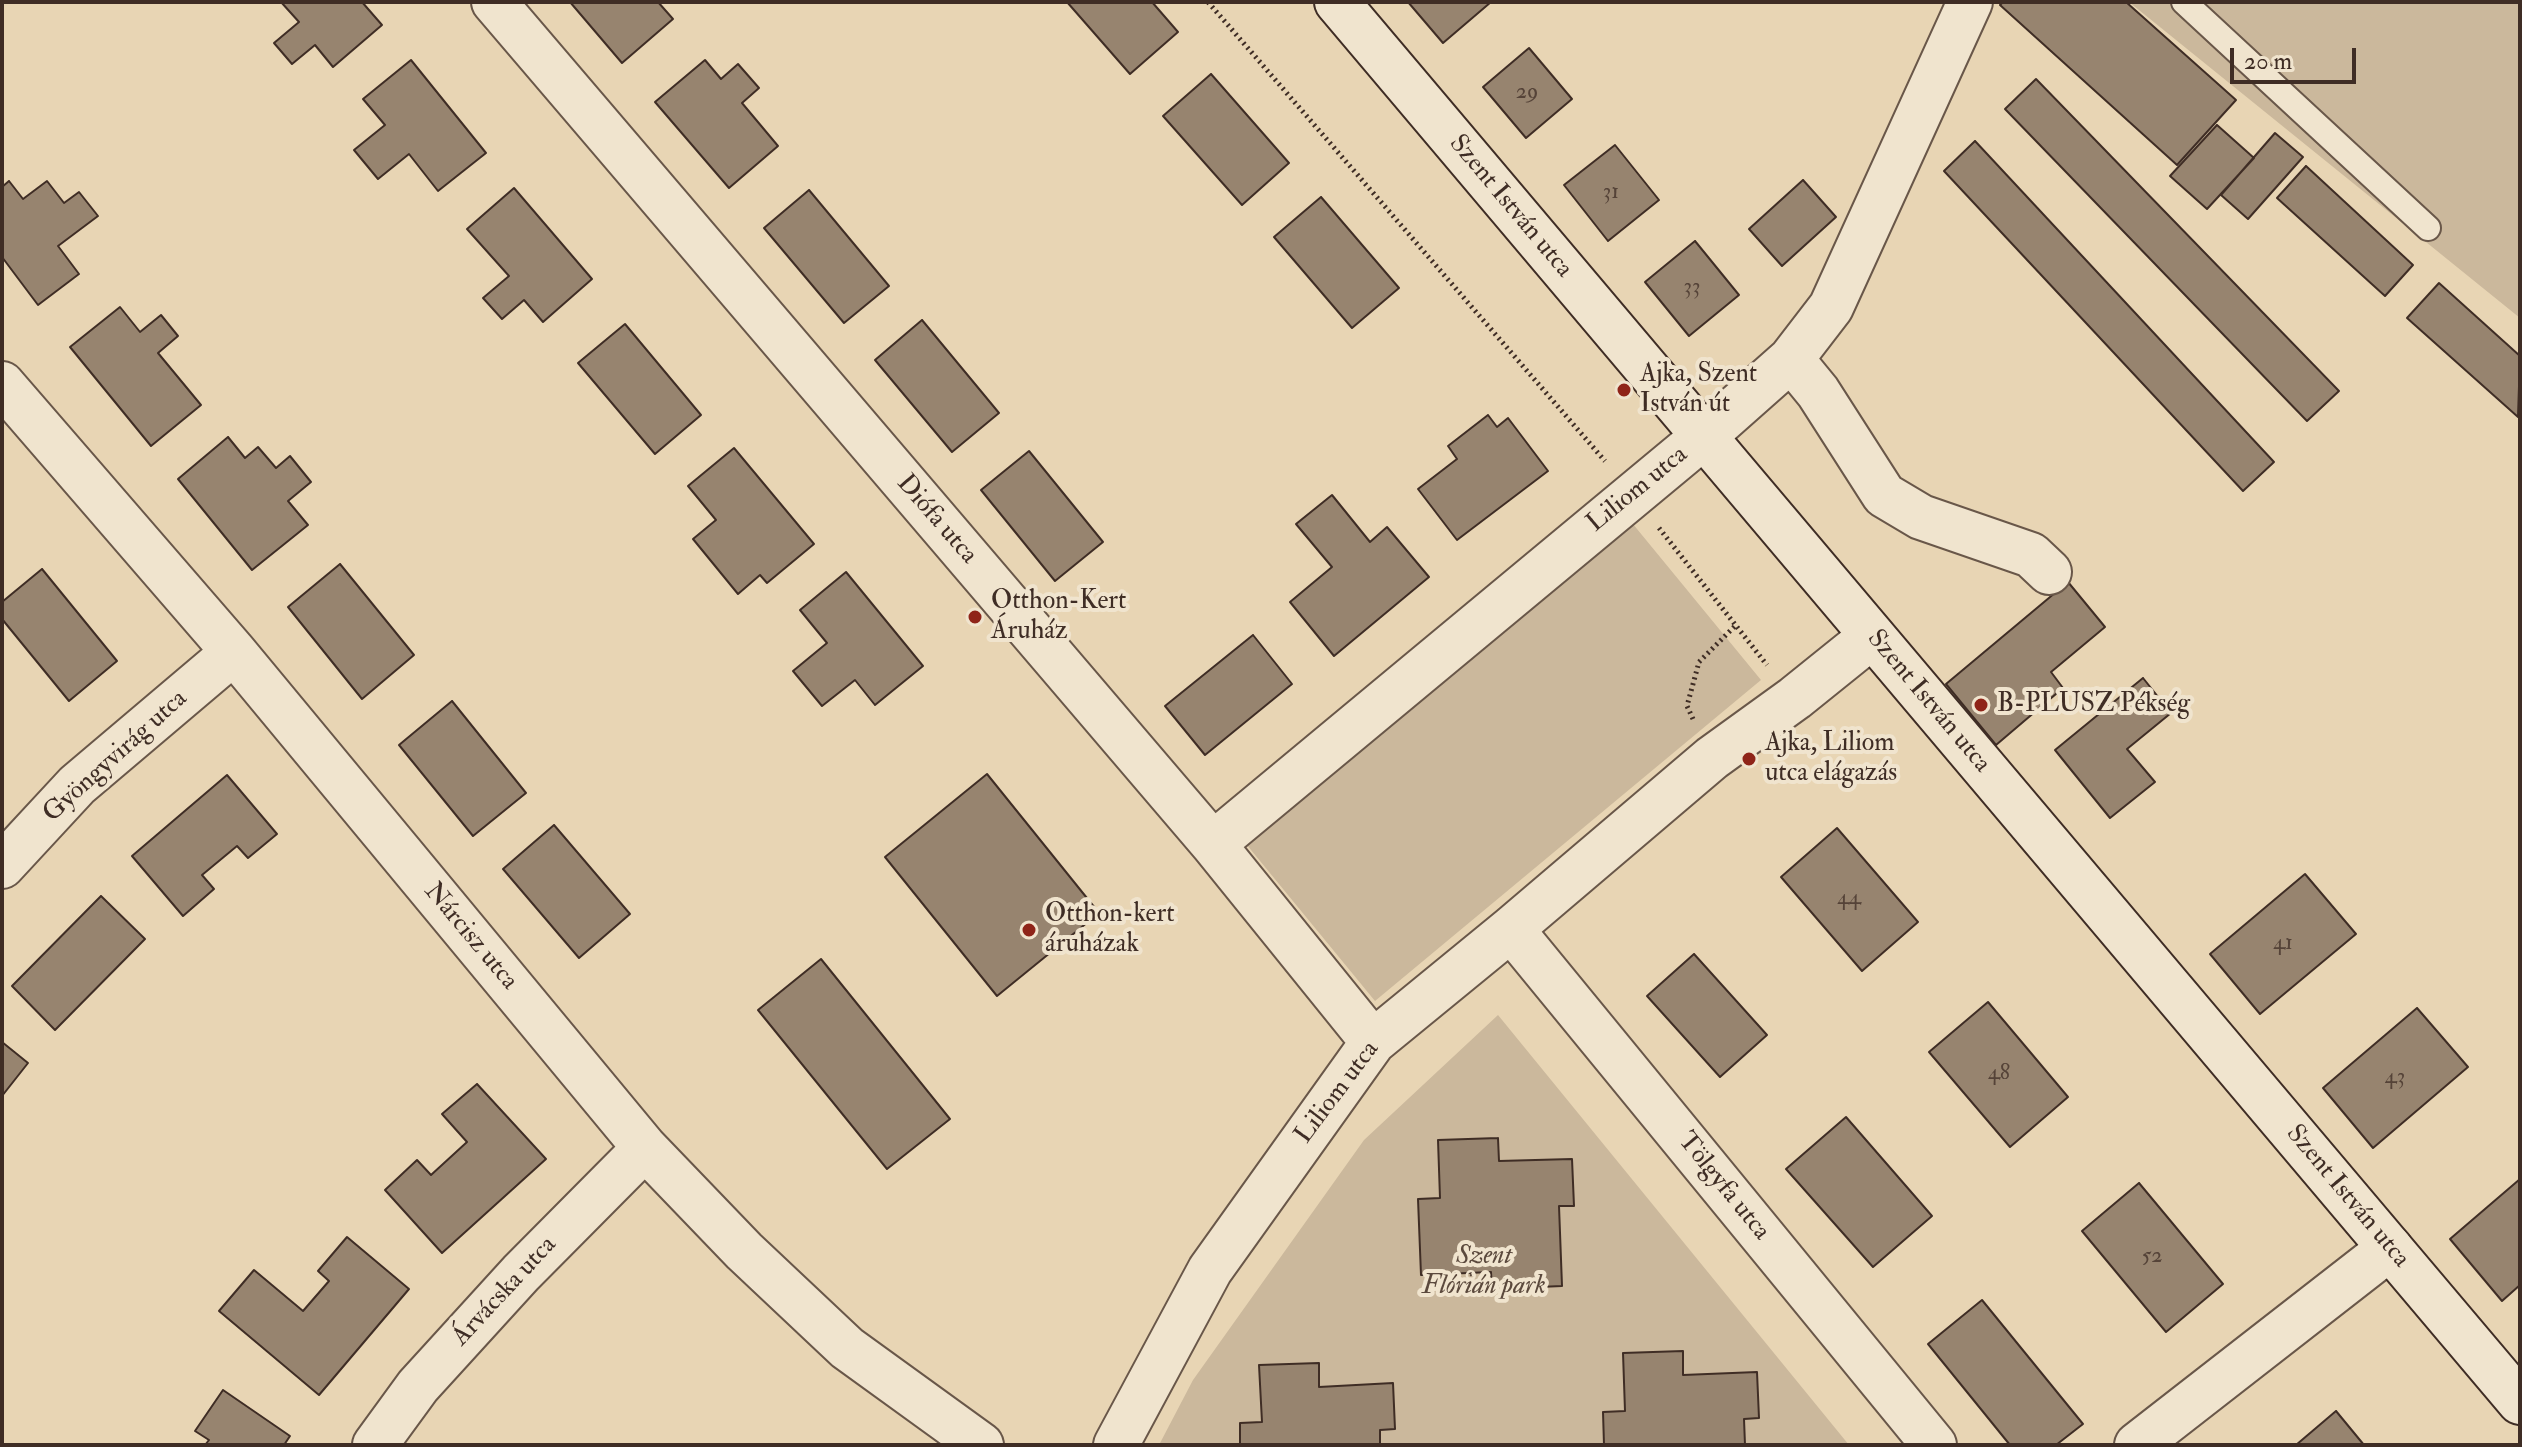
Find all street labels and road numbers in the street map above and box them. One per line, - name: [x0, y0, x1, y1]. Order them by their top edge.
- street label: Szent István utca: [1441, 129, 1579, 285]
- street label: Liliom utca: [1581, 440, 1695, 540]
- street label: Diófa utca: [889, 469, 983, 571]
- street label: Szent István utca: [1859, 624, 1997, 780]
- street label: Gyöngyvirág utca: [38, 684, 194, 830]
- street label: Nárcisz utca: [416, 877, 524, 997]
- street label: Liliom utca: [1289, 1036, 1387, 1150]
- street label: Szent István utca: [2278, 1119, 2416, 1275]
- street label: Tölgyfa utca: [1670, 1127, 1776, 1247]
- street label: Árvácska utca: [446, 1231, 564, 1353]

